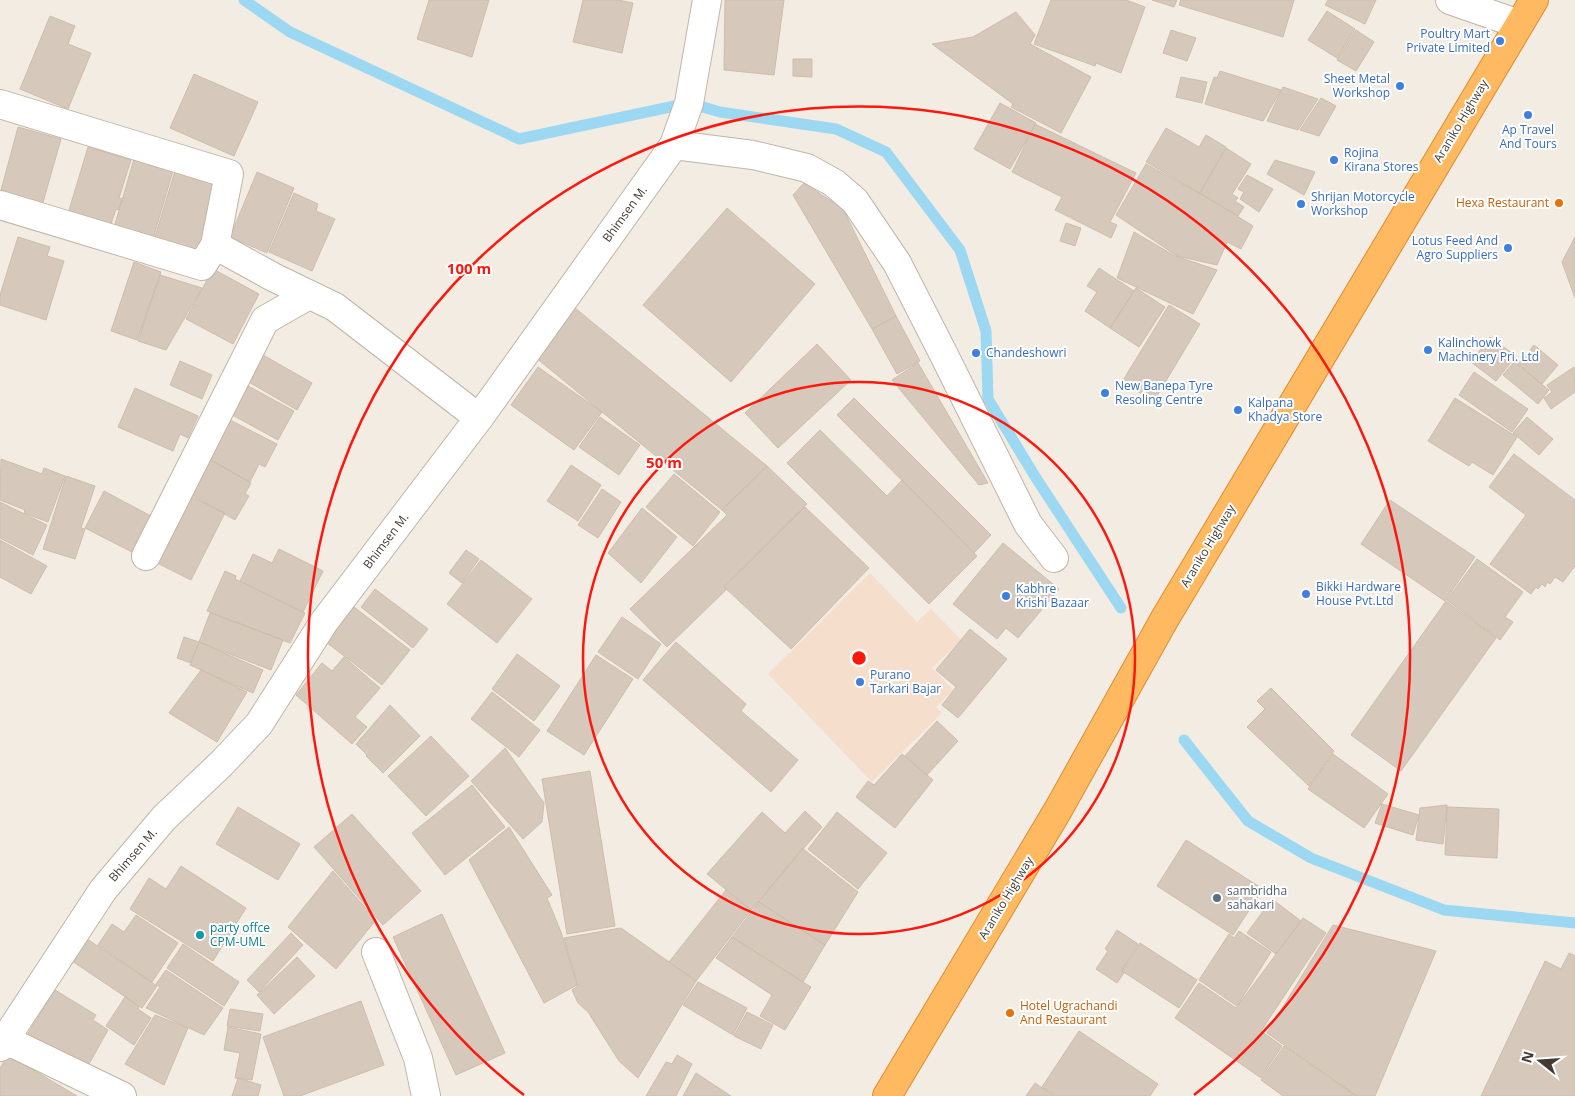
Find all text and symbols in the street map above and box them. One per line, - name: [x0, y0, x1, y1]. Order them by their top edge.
- place label: Poultry Mart Private Limited: [1406, 25, 1490, 56]
- marker: Poultry Mart Private Limited: [1494, 35, 1506, 47]
- place label: Sheet Metal Workshop: [1324, 70, 1390, 101]
- street label: Araniko Highway: [1429, 75, 1493, 165]
- marker: Sheet Metal Workshop: [1394, 80, 1406, 92]
- marker: Ap Travel And Tours: [1522, 109, 1534, 121]
- place label: Ap Travel And Tours: [1499, 121, 1557, 152]
- place label: Rojina Kirana Stores: [1344, 144, 1419, 175]
- marker: Rojina Kirana Stores: [1328, 154, 1340, 166]
- street label: Bhimsen M.: [598, 182, 651, 245]
- place label: Shrijan Motorcycle Workshop: [1311, 188, 1415, 219]
- place label: Hexa Restaurant: [1456, 194, 1549, 211]
- marker: Hexa Restaurant: [1553, 197, 1565, 209]
- marker: Shrijan Motorcycle Workshop: [1295, 198, 1307, 210]
- place label: Lotus Feed And Agro Suppliers: [1412, 232, 1498, 263]
- marker: Lotus Feed And Agro Suppliers: [1502, 242, 1514, 254]
- text: 100 m: [447, 258, 491, 278]
- place label: Kalinchowk Machinery Pri. Ltd: [1438, 334, 1539, 365]
- place label: Chandeshowri: [986, 344, 1067, 361]
- marker: Kalinchowk Machinery Pri. Ltd: [1422, 344, 1434, 356]
- marker: Chandeshowri: [970, 347, 982, 359]
- place label: New Banepa Tyre Resoling Centre: [1115, 377, 1213, 408]
- marker: New Banepa Tyre Resoling Centre: [1099, 387, 1111, 399]
- place label: Kalpana Khadya Store: [1248, 394, 1322, 425]
- marker: Kalpana Khadya Store: [1232, 404, 1244, 416]
- text: 50 m: [646, 452, 682, 472]
- street label: Araniko Highway: [1176, 500, 1240, 590]
- street label: Bhimsen M.: [359, 509, 412, 572]
- place label: Bikki Hardware House Pvt.Ltd: [1316, 578, 1401, 609]
- place label: Kabhre Krishi Bazaar: [1016, 580, 1089, 611]
- marker: Bikki Hardware House Pvt.Ltd: [1300, 588, 1312, 600]
- marker: Kabhre Krishi Bazaar: [1000, 590, 1012, 602]
- centre of rings: [850, 649, 868, 667]
- place label: Purano Tarkari Bajar: [870, 666, 941, 697]
- marker: Purano Tarkari Bajar: [854, 676, 866, 688]
- street label: Bhimsen M.: [105, 824, 161, 885]
- street label: Araniko Highway: [974, 852, 1038, 942]
- place label: sambridha sahakari: [1227, 882, 1287, 913]
- marker: sambridha sahakari: [1211, 892, 1223, 904]
- place label: party offce CPM-UML: [210, 919, 270, 950]
- marker: party offce CPM-UML: [194, 929, 206, 941]
- place label: Hotel Ugrachandi And Restaurant: [1020, 997, 1118, 1028]
- marker: Hotel Ugrachandi And Restaurant: [1004, 1007, 1016, 1019]
- north arrow: [1515, 1036, 1565, 1086]
- text: N: [1516, 1049, 1538, 1065]

